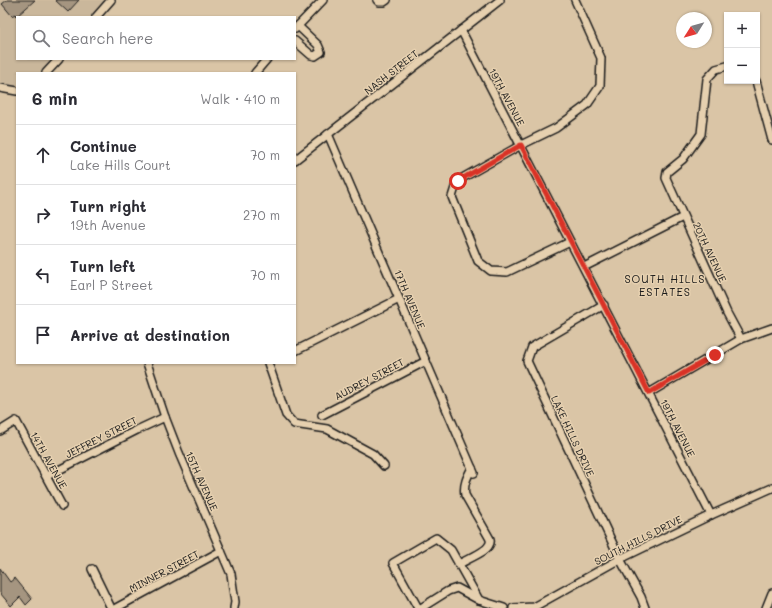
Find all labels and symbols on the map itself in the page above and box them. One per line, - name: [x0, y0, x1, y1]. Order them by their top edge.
- north arrow: [676, 12, 712, 48]
- street label: NASH STREET: [361, 46, 421, 97]
- street label: 19TH AVENUE: [486, 66, 528, 129]
- route start: [449, 172, 467, 190]
- street label: 20TH AVENUE: [690, 220, 730, 285]
- street label: 17TH AVENUE: [391, 267, 429, 331]
- district label: SOUTH HILLS ESTATES: [624, 271, 706, 299]
- route end: [706, 346, 724, 364]
- street label: AUDREY STREET: [332, 355, 407, 403]
- street label: LAKE HILLS DRIVE: [548, 393, 598, 479]
- street label: 19TH AVENUE: [657, 396, 699, 460]
- street label: JEFFREY STREET: [63, 413, 140, 461]
- street label: 14TH AVENUE: [27, 429, 71, 491]
- street label: 15TH AVENUE: [183, 449, 221, 513]
- street label: SOUTH HILLS DRIVE: [592, 512, 685, 568]
- street label: MINNER STREET: [127, 547, 202, 595]

